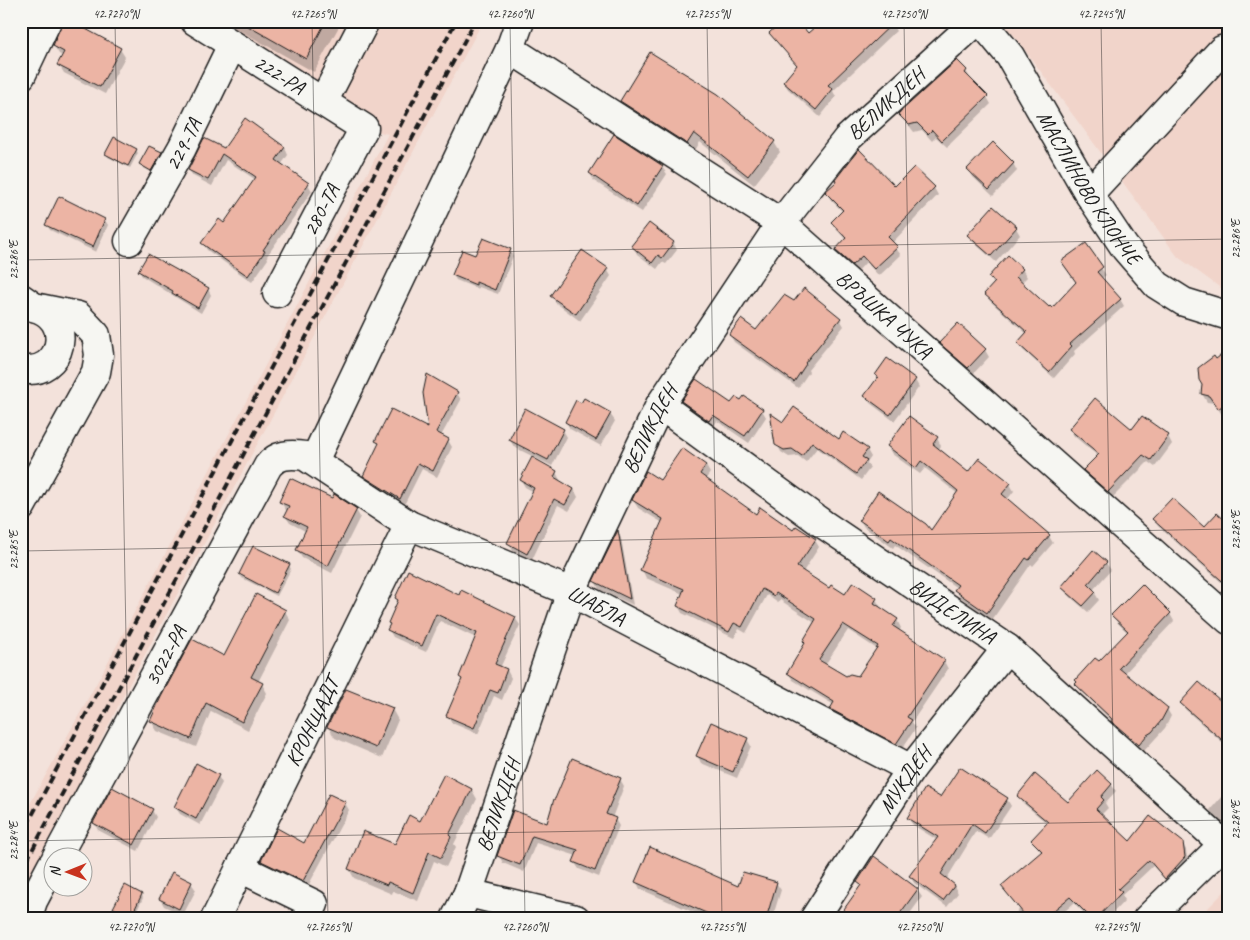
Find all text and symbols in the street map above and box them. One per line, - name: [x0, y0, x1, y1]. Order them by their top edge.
- text: 42.7270°N: [93, 6, 140, 22]
- text: 42.7265°N: [290, 6, 337, 22]
- text: 42.7260°N: [487, 6, 534, 22]
- text: 42.7255°N: [684, 6, 731, 22]
- text: 42.7250°N: [881, 6, 928, 22]
- text: 42.7245°N: [1078, 6, 1125, 22]
- street label: 222-РА: [249, 49, 311, 101]
- street label: ВЕЛИКДЕН: [842, 60, 932, 146]
- street label: МАСЛИНОВО КЛОНЧЕ: [1031, 106, 1148, 272]
- street label: 229-ТА: [159, 113, 208, 175]
- street label: 280-ТА: [297, 179, 346, 240]
- text: 23.286°E: [1228, 218, 1244, 259]
- text: 23.286°E: [6, 239, 22, 280]
- street label: ВРЪШКА ЧУКА: [831, 265, 938, 364]
- street label: ВЕЛИКДЕН: [616, 377, 685, 478]
- text: 23.285°E: [1228, 509, 1244, 550]
- text: 23.285°E: [6, 529, 22, 570]
- street label: ВИДЕЛИНА: [904, 573, 1002, 650]
- street label: ШАБЛА: [563, 579, 630, 631]
- street label: 3022-РА: [139, 620, 193, 690]
- street label: КРОНЩАДТ: [279, 668, 347, 770]
- street label: МУКДЕН: [873, 739, 939, 818]
- street label: ВЕЛИКДЕН: [470, 753, 527, 855]
- text: 23.284°E: [1228, 799, 1244, 840]
- text: 23.284°E: [6, 820, 22, 861]
- north arrow: [42, 848, 92, 898]
- text: N: [47, 865, 64, 877]
- text: 42.7270°N: [108, 919, 155, 935]
- text: 42.7265°N: [305, 919, 352, 935]
- text: 42.7260°N: [502, 919, 549, 935]
- text: 42.7255°N: [699, 919, 746, 935]
- text: 42.7250°N: [896, 919, 943, 935]
- text: 42.7245°N: [1093, 919, 1140, 935]

